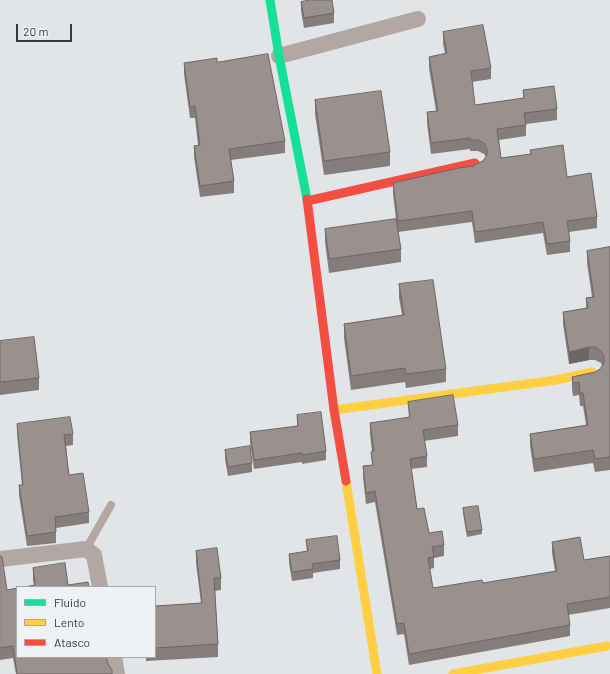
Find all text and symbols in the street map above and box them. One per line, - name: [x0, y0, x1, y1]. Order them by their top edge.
- scale bar: [18, 16, 74, 42]
- text: 20 m: [23, 24, 49, 38]
- legend: [16, 586, 156, 658]
- text: Fluido: [54, 595, 86, 609]
- text: Lento: [54, 615, 84, 629]
- text: Atasco: [54, 635, 90, 649]

